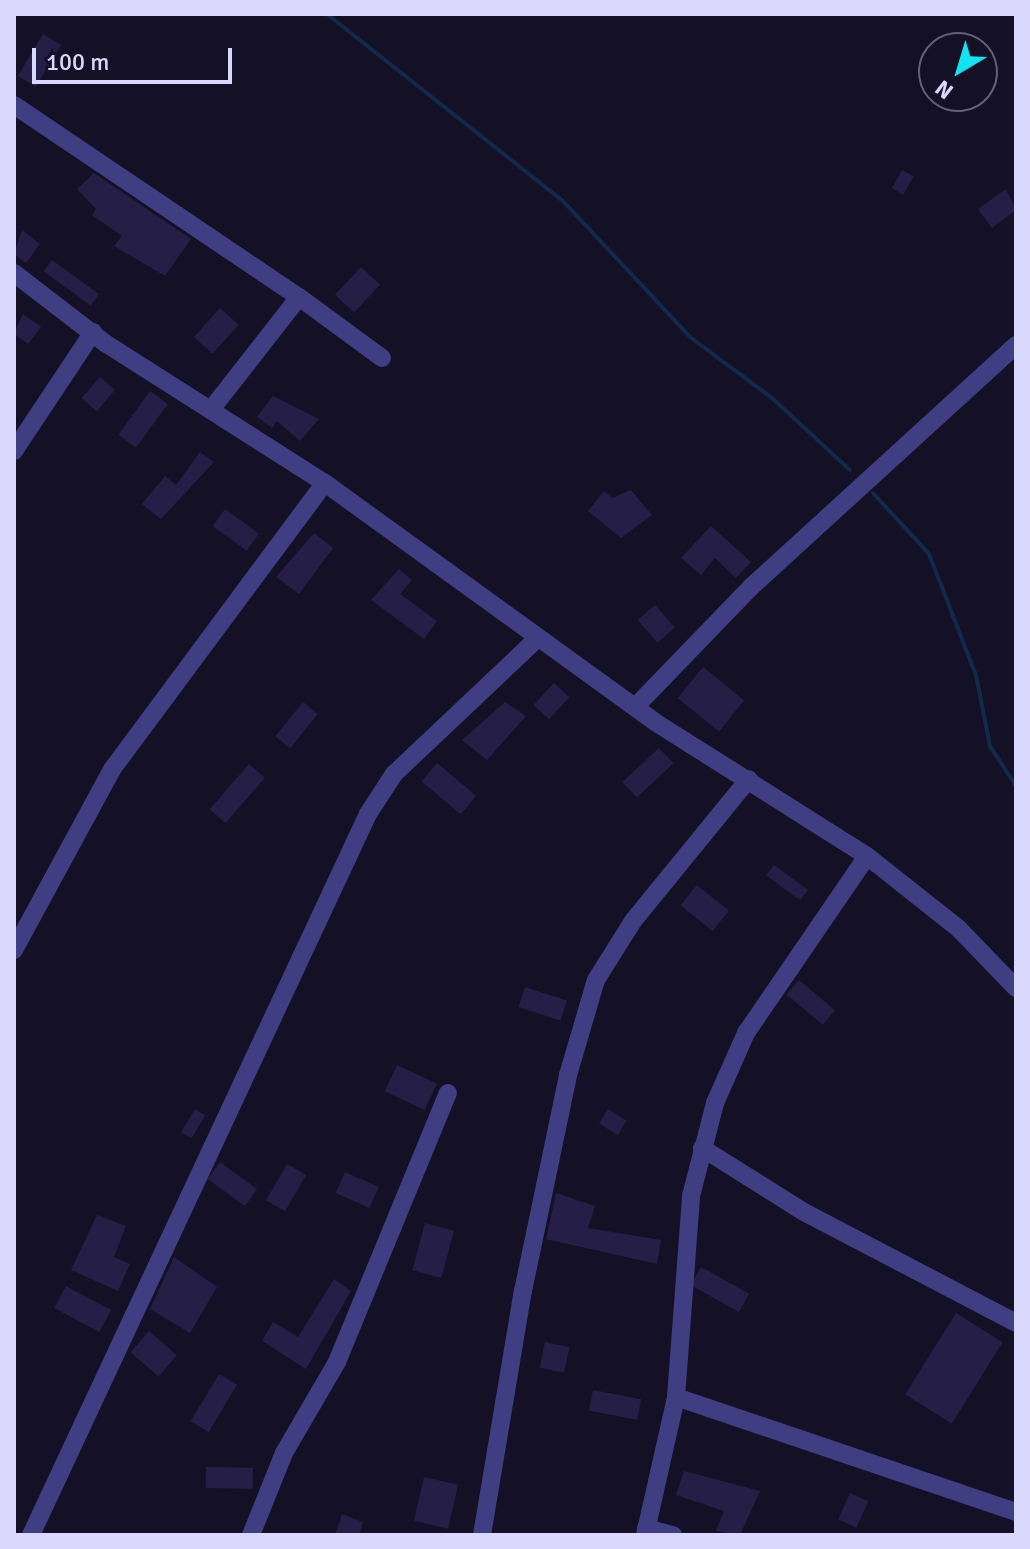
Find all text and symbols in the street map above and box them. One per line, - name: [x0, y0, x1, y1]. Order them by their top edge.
- scale bar: [36, 32, 236, 82]
- north arrow: [918, 32, 998, 112]
- text: 100 m: [46, 47, 109, 77]
- text: N: [930, 74, 958, 105]

